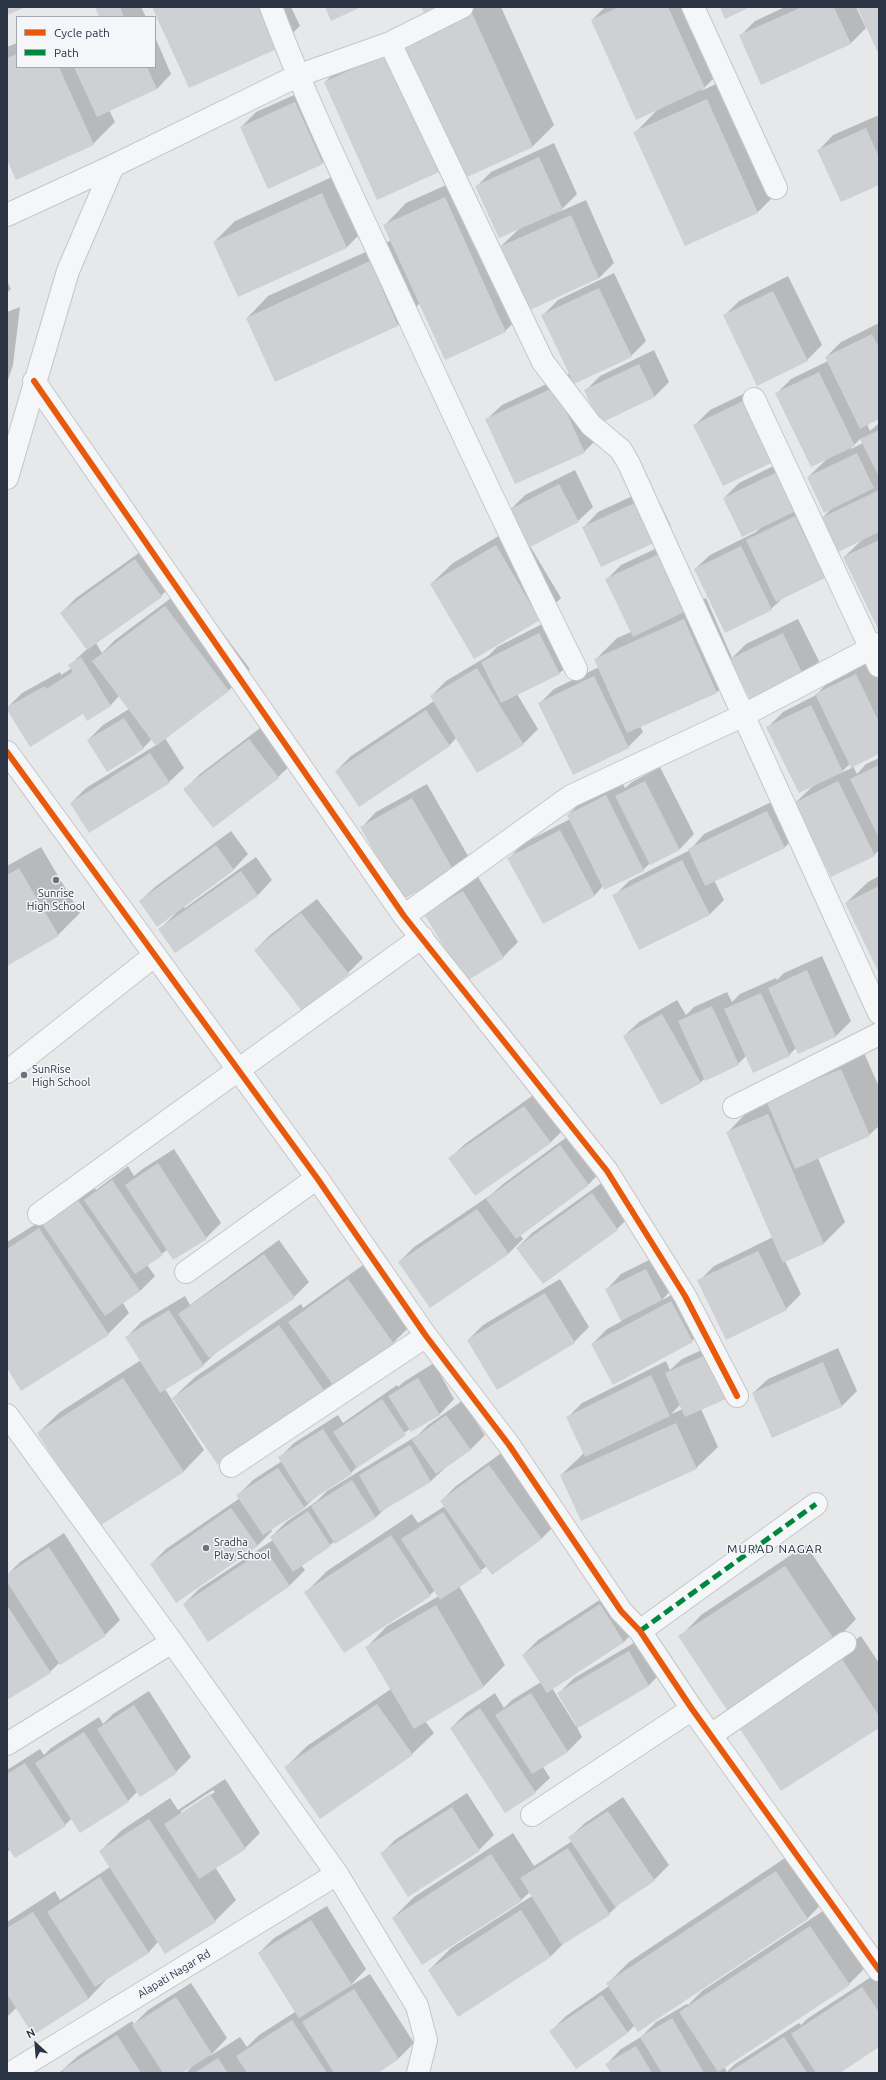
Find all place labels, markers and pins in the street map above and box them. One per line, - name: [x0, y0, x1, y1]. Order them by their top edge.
- marker: Sunrise High School: [51, 875, 61, 885]
- place label: Sunrise High School: [27, 886, 85, 912]
- place label: SunRise High School: [32, 1062, 90, 1088]
- marker: SunRise High School: [19, 1070, 29, 1080]
- place label: Sradha Play School: [214, 1535, 270, 1561]
- marker: Sradha Play School: [201, 1543, 211, 1553]

